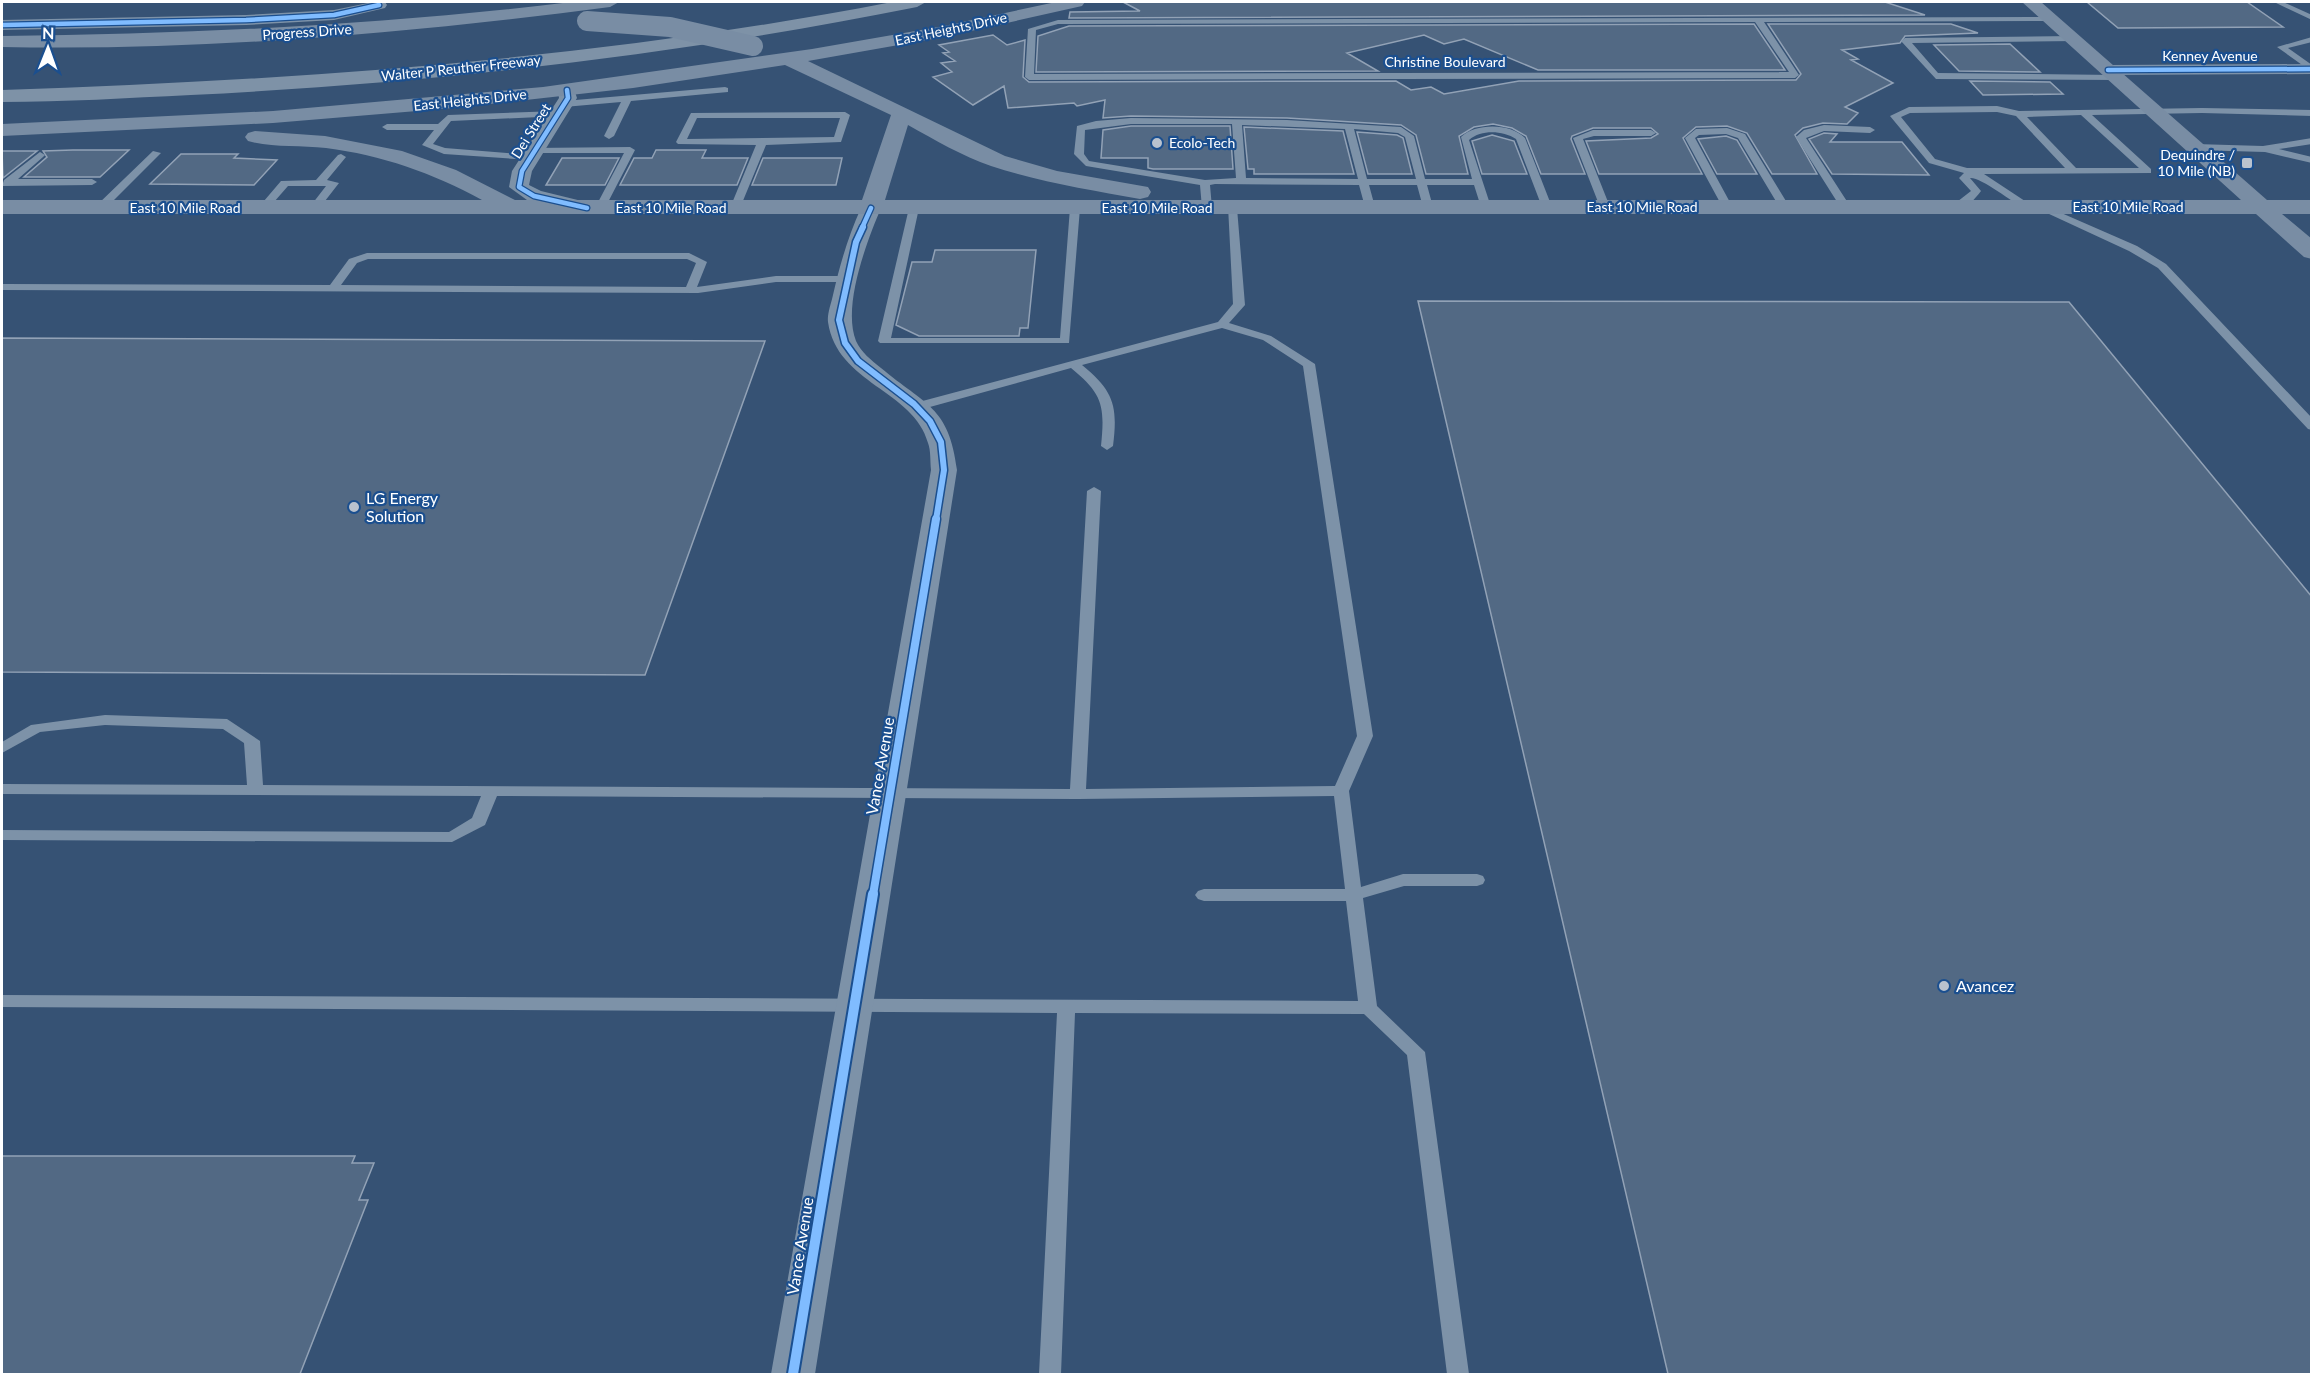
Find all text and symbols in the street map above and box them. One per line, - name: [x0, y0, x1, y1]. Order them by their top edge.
- street label: East Heights Drive: [893, 8, 1008, 49]
- north arrow: [18, 18, 78, 78]
- street label: Progress Drive: [262, 20, 352, 43]
- text: N: [42, 23, 55, 42]
- street label: Kenney Avenue: [2162, 47, 2258, 64]
- street label: Walter P Reuther Freeway: [380, 51, 542, 84]
- street label: Christine Boulevard: [1384, 53, 1506, 70]
- street label: East Heights Drive: [412, 85, 527, 114]
- street label: Dei Street: [507, 100, 554, 161]
- place label: Ecolo-Tech: [1169, 134, 1235, 151]
- marker: Ecolo-Tech: [1150, 136, 1164, 150]
- place label: Dequindre / 10 Mile (NB): [2157, 146, 2235, 179]
- marker: Dequindre / 10 Mile (NB): [2240, 156, 2254, 170]
- street label: East 10 Mile Road: [1586, 198, 1698, 215]
- street label: East 10 Mile Road: [2072, 198, 2184, 215]
- street label: East 10 Mile Road: [129, 199, 241, 216]
- street label: East 10 Mile Road: [615, 199, 727, 216]
- street label: East 10 Mile Road: [1101, 199, 1213, 216]
- place label: LG Energy Solution: [366, 488, 439, 525]
- marker: LG Energy Solution: [347, 500, 361, 514]
- street label: Vance Avenue: [862, 716, 897, 816]
- place label: Avancez: [1956, 976, 2014, 995]
- marker: Avancez: [1937, 979, 1951, 993]
- street label: Vance Avenue: [782, 1196, 817, 1296]

